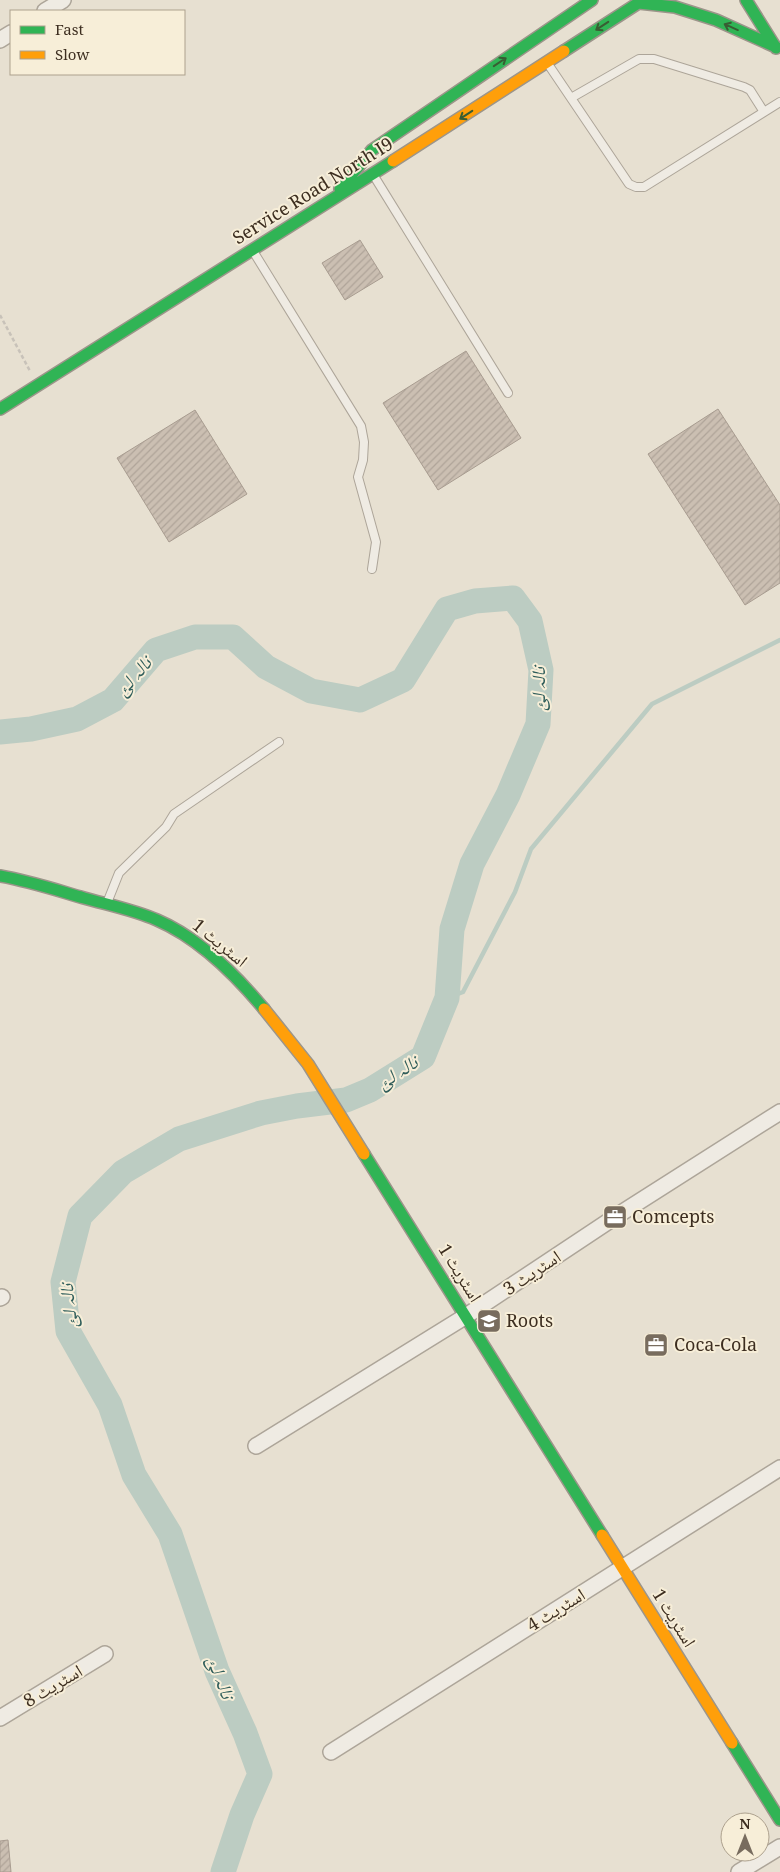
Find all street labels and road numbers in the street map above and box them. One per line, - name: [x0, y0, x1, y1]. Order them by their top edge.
- street label: Service Road North I9: [228, 131, 400, 254]
- street label: اسٹریٹ 1: [184, 913, 253, 977]
- street label: اسٹریٹ 1: [428, 1239, 488, 1309]
- street label: اسٹریٹ 3: [498, 1244, 568, 1305]
- street label: اسٹریٹ 4: [522, 1582, 592, 1642]
- street label: اسٹریٹ 1: [642, 1584, 702, 1654]
- street label: اسٹریٹ 8: [19, 1658, 90, 1717]

